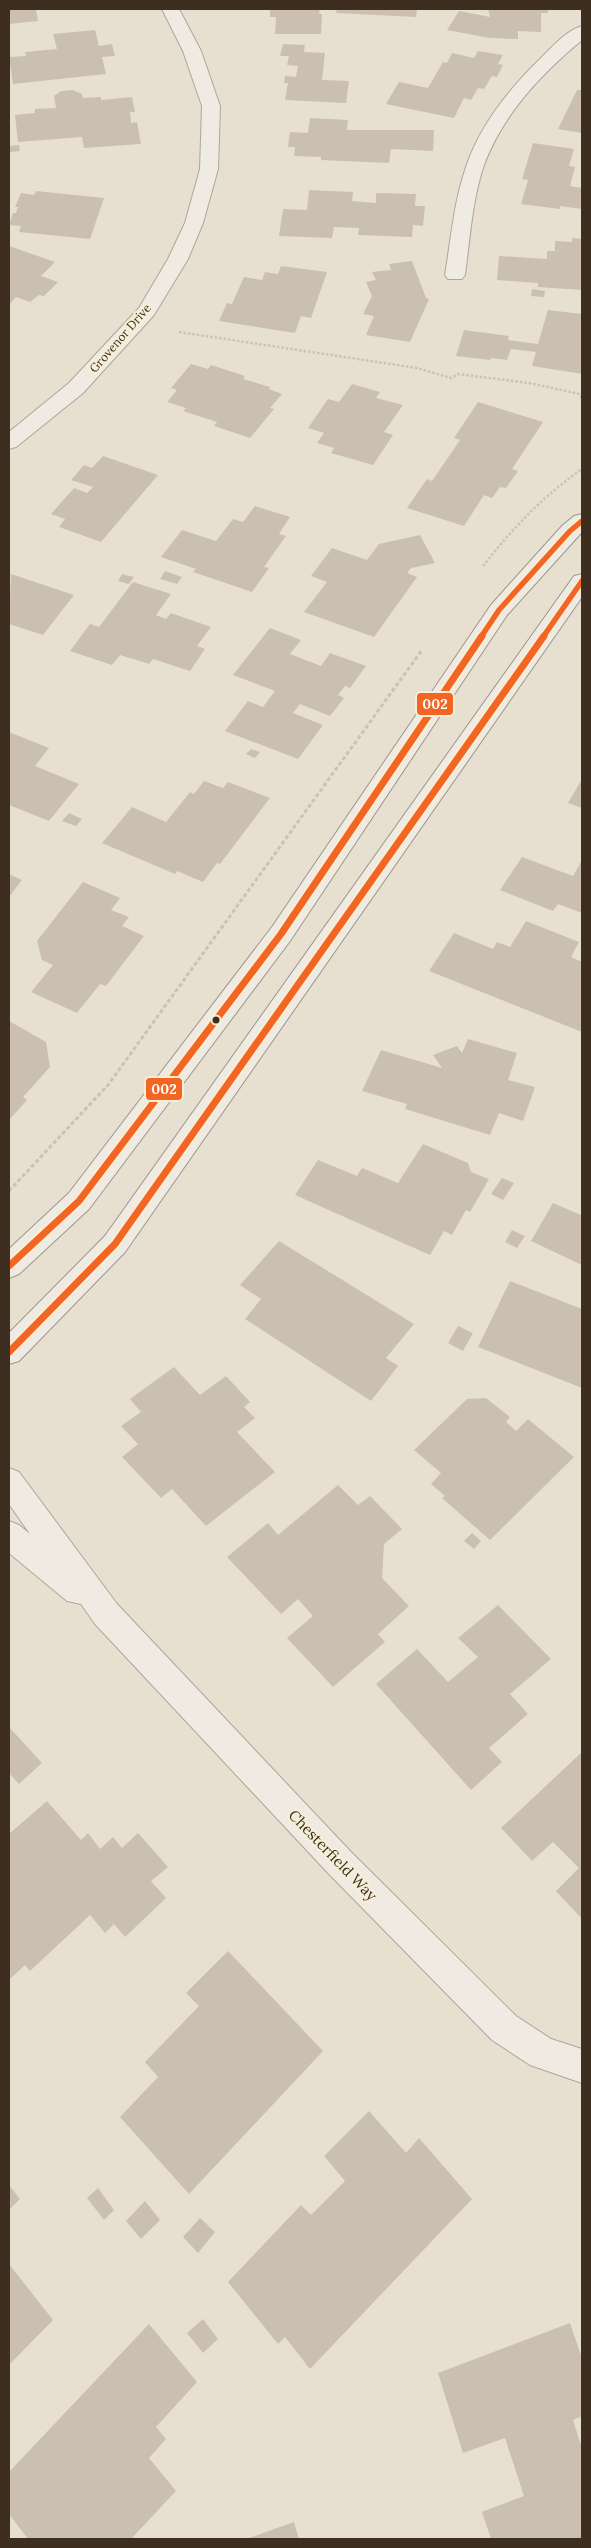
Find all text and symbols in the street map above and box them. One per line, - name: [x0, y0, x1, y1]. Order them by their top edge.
- street label: Grovenor Drive: [86, 300, 154, 376]
- line badge: 002: [416, 692, 454, 716]
- text: 002: [422, 695, 448, 713]
- unlabelled marker: [211, 1015, 221, 1025]
- line badge: 002: [145, 1077, 183, 1101]
- text: 002: [151, 1080, 177, 1098]
- street label: Chesterfield Way: [285, 1805, 381, 1905]

